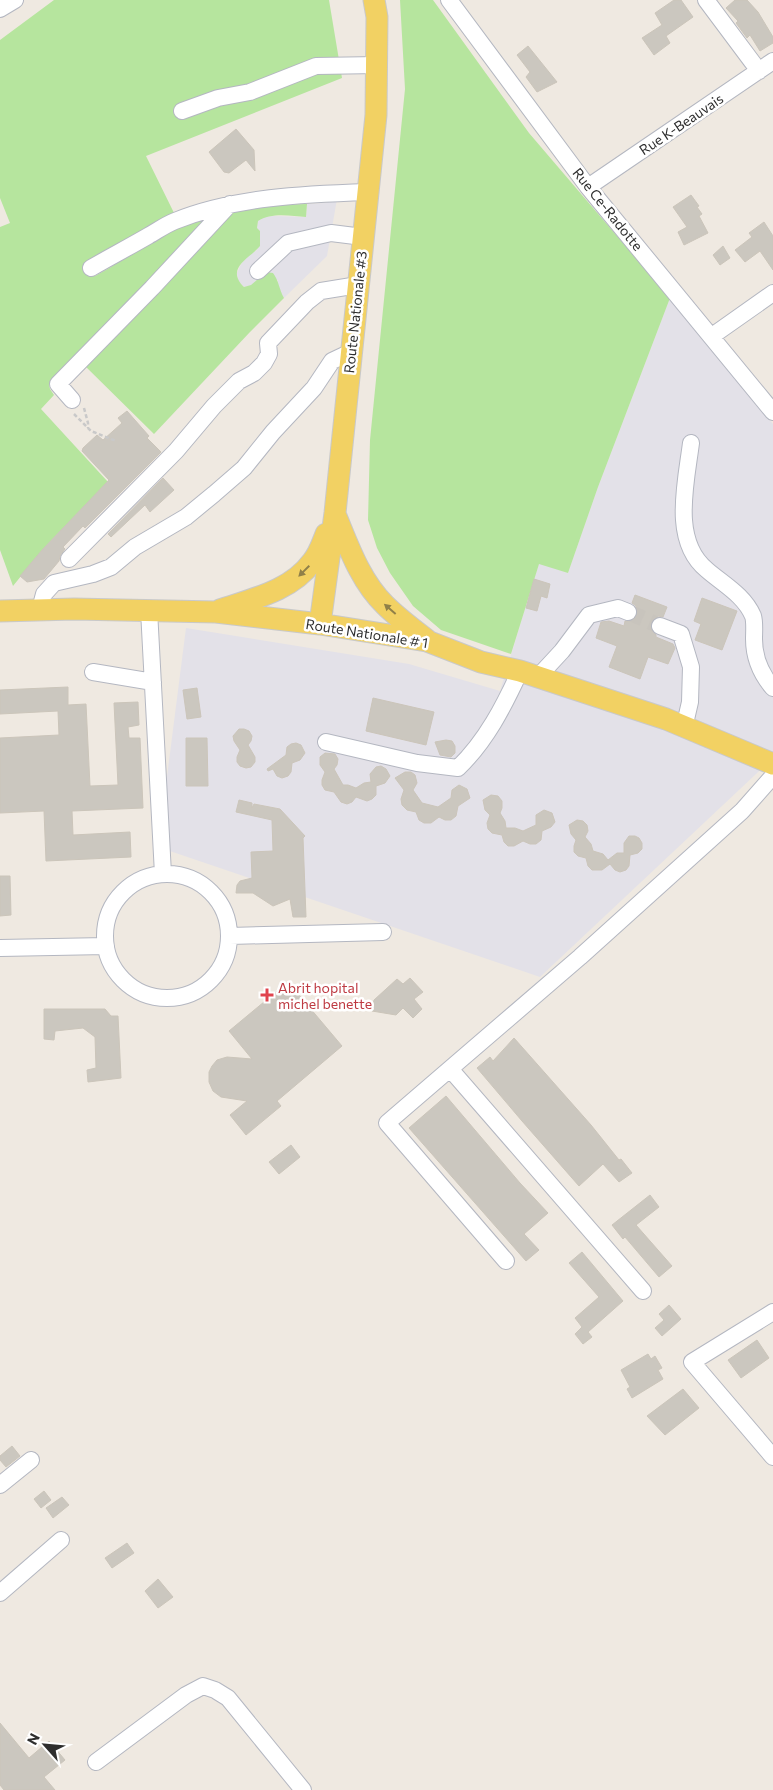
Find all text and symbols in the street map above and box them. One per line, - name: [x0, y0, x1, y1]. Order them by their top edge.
- street label: Rue K-Beauvais: [636, 90, 726, 158]
- street label: Rue Ce-Radotte: [569, 164, 647, 254]
- street label: Route Nationale #3: [340, 250, 370, 374]
- one-way arrow: [298, 565, 310, 577]
- one-way arrow: [384, 604, 397, 615]
- street label: Route Nationale # 1: [305, 615, 429, 651]
- place label: Abrit hopital michel benette: [278, 979, 372, 1012]
- marker: Abrit hopital michel benette: [260, 988, 274, 1002]
- north arrow: [20, 1720, 70, 1770]
- text: N: [23, 1730, 43, 1747]

